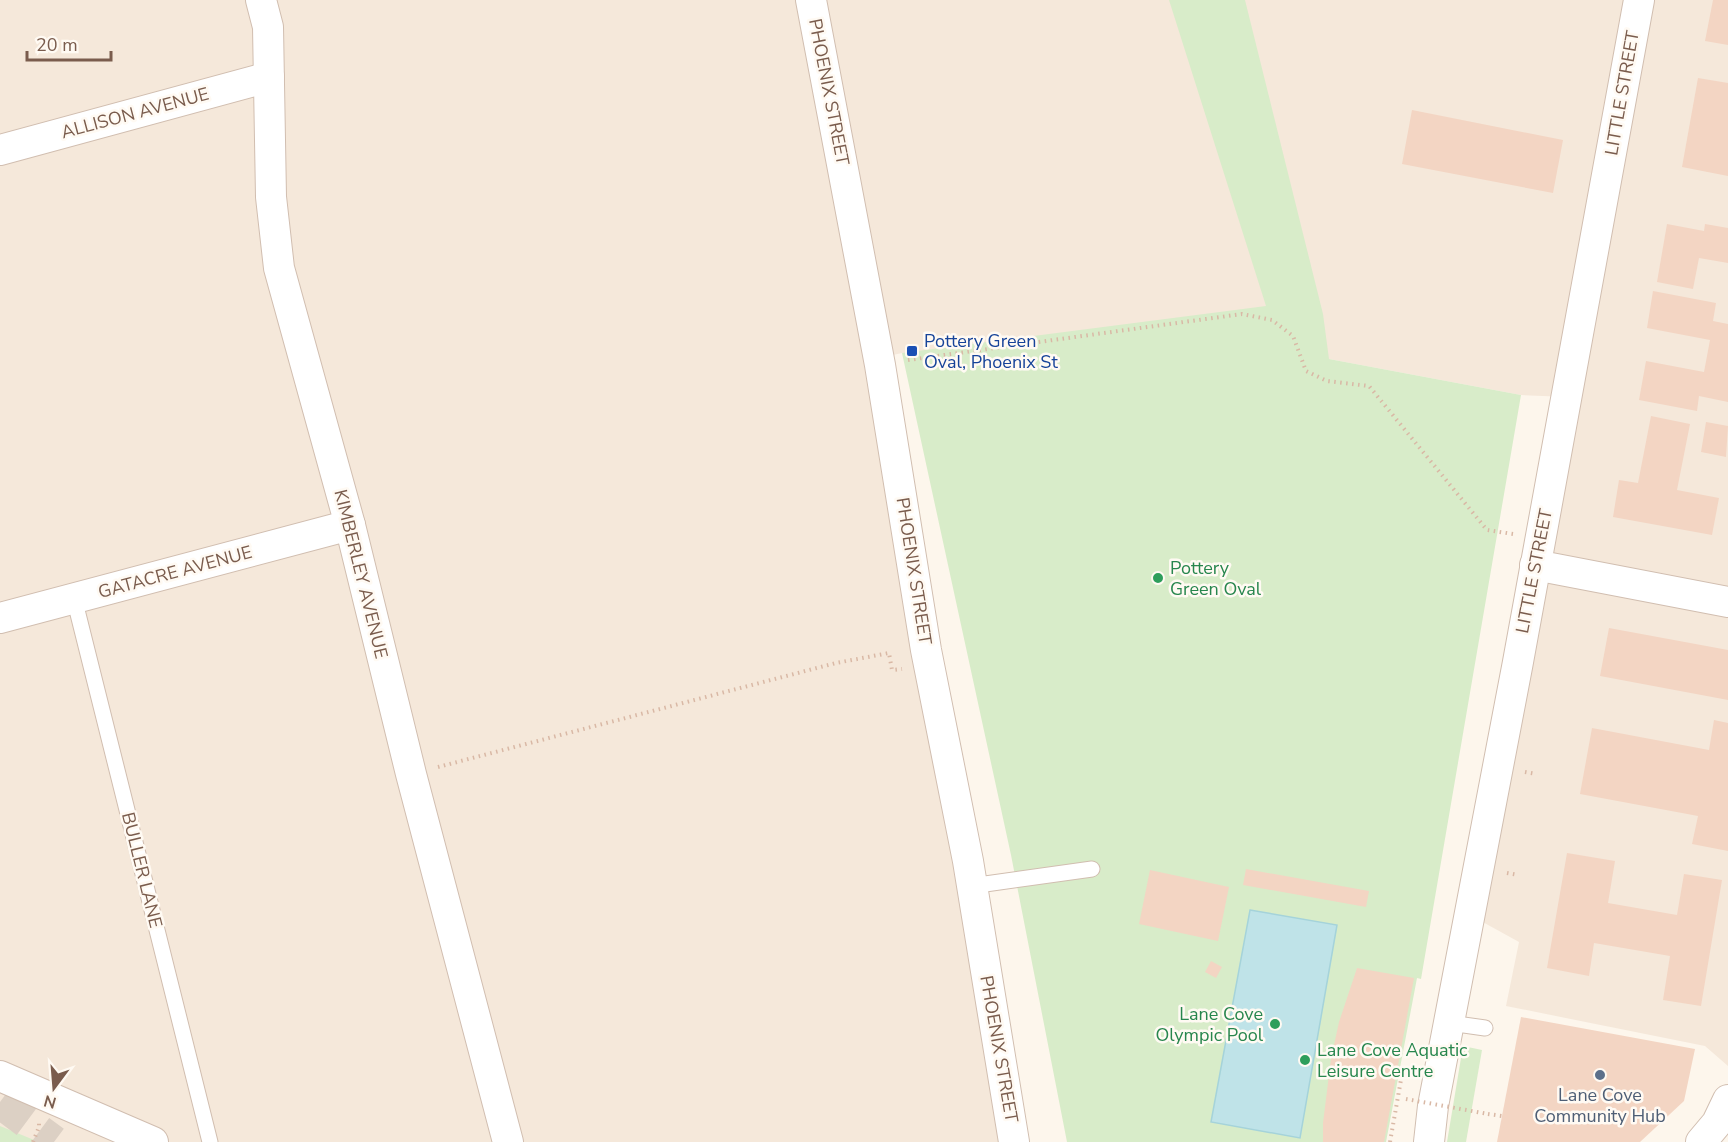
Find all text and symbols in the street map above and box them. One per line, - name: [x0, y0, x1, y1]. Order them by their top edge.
- street label: PHOENIX STREET: [803, 17, 855, 168]
- scale bar: [27, 24, 111, 62]
- street label: LITTLE STREET: [1599, 29, 1645, 157]
- text: 20 m: [36, 33, 78, 57]
- street label: ALLISON AVENUE: [58, 82, 212, 144]
- place label: Pottery Green Oval, Phoenix St: [924, 329, 1058, 374]
- marker: Pottery Green Oval, Phoenix St: [905, 344, 919, 358]
- street label: KIMBERLEY AVENUE: [328, 487, 394, 661]
- street label: PHOENIX STREET: [890, 496, 938, 647]
- street label: LITTLE STREET: [1510, 507, 1558, 635]
- street label: GATACRE AVENUE: [95, 540, 255, 604]
- place label: Pottery Green Oval: [1170, 556, 1262, 601]
- marker: Pottery Green Oval: [1151, 571, 1165, 585]
- street label: BULLER LANE: [116, 810, 168, 930]
- street label: PHOENIX STREET: [974, 974, 1024, 1125]
- place label: Lane Cove Olympic Pool: [1155, 1002, 1264, 1047]
- marker: Lane Cove Olympic Pool: [1268, 1017, 1282, 1031]
- place label: Lane Cove Aquatic Leisure Centre: [1317, 1038, 1467, 1083]
- marker: Lane Cove Aquatic Leisure Centre: [1298, 1053, 1312, 1067]
- north arrow: [24, 1058, 84, 1118]
- marker: Lane Cove Community Hub: [1593, 1068, 1607, 1082]
- place label: Lane Cove Community Hub: [1534, 1083, 1666, 1128]
- text: N: [41, 1089, 59, 1114]

